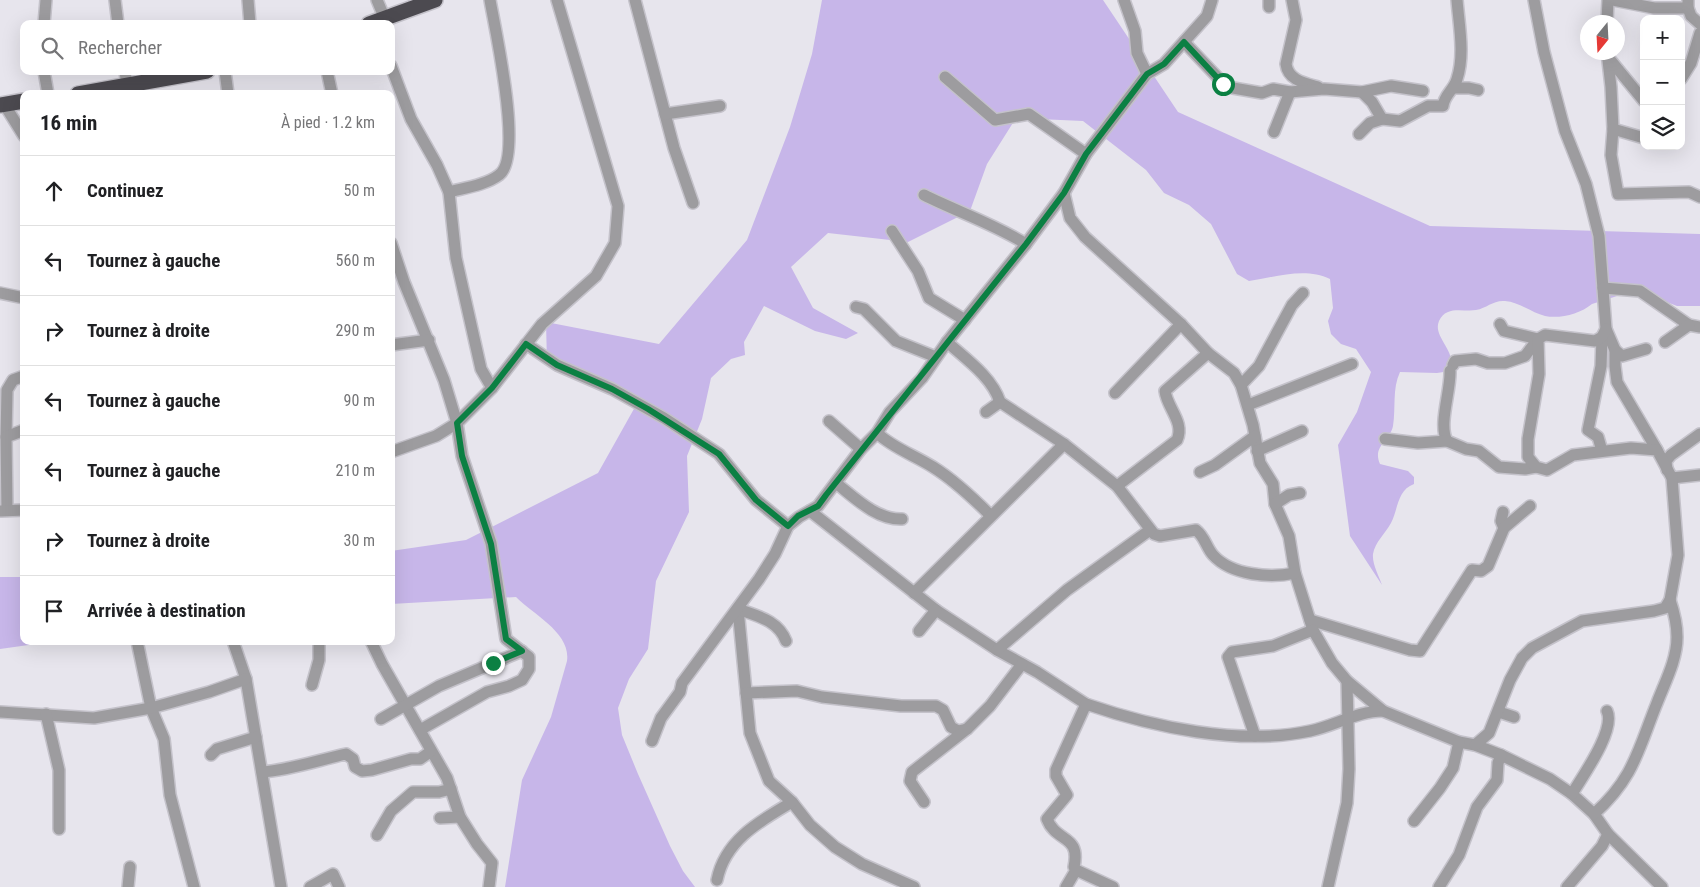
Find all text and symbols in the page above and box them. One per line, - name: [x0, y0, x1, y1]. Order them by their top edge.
- north arrow: [1580, 15, 1625, 60]
- map controls: [1640, 15, 1685, 150]
- button: +: [1640, 15, 1685, 60]
- search box: [20, 20, 395, 75]
- icon: search: [38, 34, 66, 62]
- text: Rechercher: [78, 36, 162, 59]
- button: −: [1640, 60, 1685, 105]
- route start: [1212, 73, 1235, 96]
- button: layers: [1640, 105, 1685, 150]
- text: 16 min: [40, 111, 97, 135]
- text: À pied · 1.2 km: [281, 113, 375, 132]
- icon: ahead: [40, 177, 68, 205]
- text: Continuez: [87, 179, 164, 202]
- text: 50 m: [343, 181, 375, 200]
- icon: left: [40, 247, 68, 275]
- text: Tournez à gauche: [87, 249, 220, 272]
- text: 560 m: [336, 251, 375, 270]
- icon: right: [40, 317, 68, 345]
- text: Tournez à droite: [87, 319, 210, 342]
- text: 290 m: [336, 321, 375, 340]
- icon: left: [40, 387, 68, 415]
- text: Tournez à gauche: [87, 389, 220, 412]
- text: 90 m: [343, 391, 375, 410]
- icon: left: [40, 457, 68, 485]
- text: Tournez à gauche: [87, 459, 220, 482]
- text: 210 m: [336, 461, 375, 480]
- icon: right: [40, 527, 68, 555]
- text: Tournez à droite: [87, 529, 210, 552]
- text: 30 m: [343, 531, 375, 550]
- icon: arrive: [40, 597, 68, 625]
- text: Arrivée à destination: [87, 599, 246, 622]
- route end: [482, 652, 505, 675]

